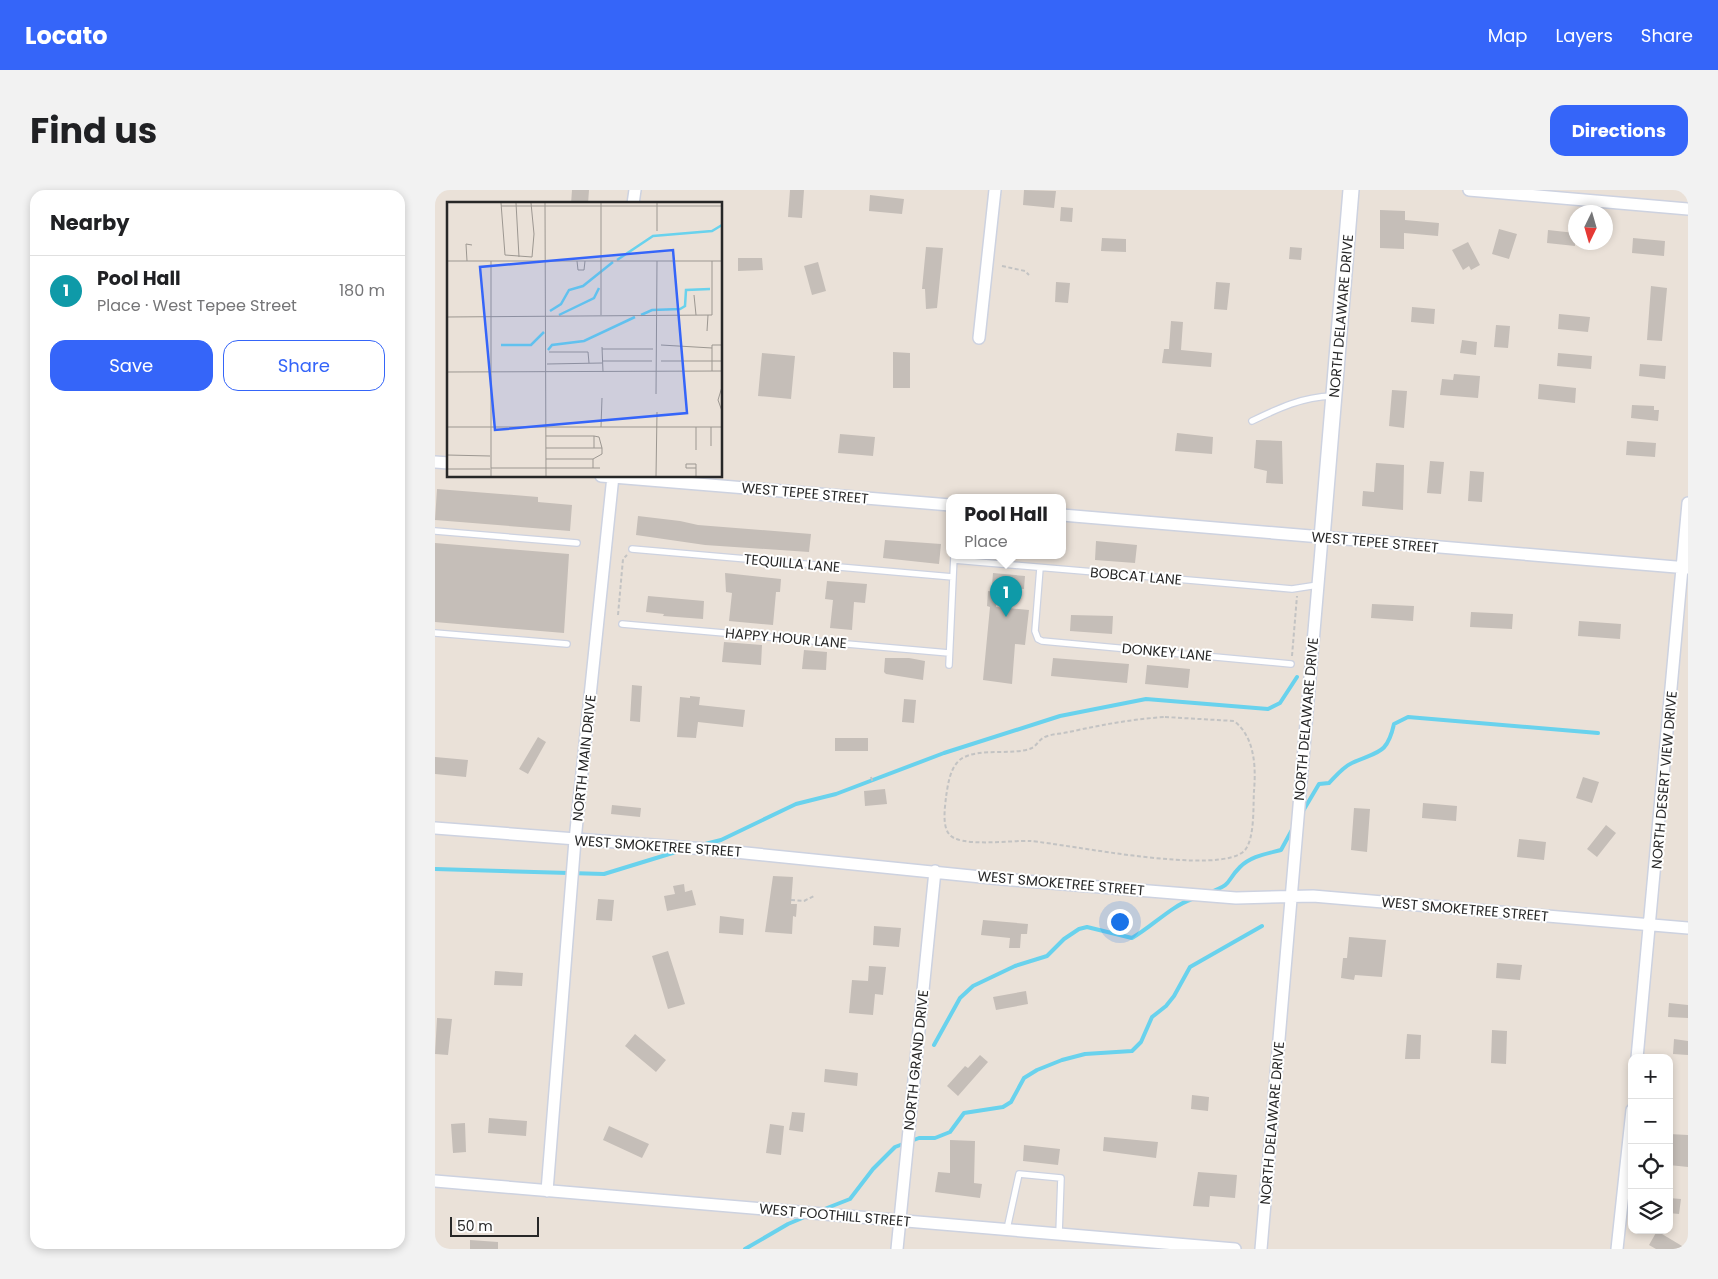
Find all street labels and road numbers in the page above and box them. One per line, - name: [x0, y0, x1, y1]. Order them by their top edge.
- street label: NORTH DELAWARE DRIVE: [1324, 233, 1358, 399]
- street label: WEST TEPEE STREET: [741, 477, 870, 509]
- street label: WEST TEPEE STREET: [1311, 526, 1440, 558]
- street label: TEQUILLA LANE: [743, 549, 841, 577]
- street label: BOBCAT LANE: [1089, 562, 1183, 590]
- street label: HAPPY HOUR LANE: [724, 623, 848, 653]
- street label: NORTH DELAWARE DRIVE: [1289, 636, 1323, 802]
- street label: DONKEY LANE: [1121, 638, 1213, 666]
- street label: NORTH DESERT VIEW DRIVE: [1646, 690, 1682, 870]
- street label: NORTH MAIN DRIVE: [567, 694, 601, 822]
- street label: WEST SMOKETREE STREET: [574, 830, 743, 862]
- street label: WEST SMOKETREE STREET: [977, 866, 1146, 900]
- street label: WEST SMOKETREE STREET: [1381, 892, 1550, 926]
- street label: NORTH GRAND DRIVE: [899, 989, 933, 1131]
- street label: NORTH DELAWARE DRIVE: [1255, 1040, 1289, 1206]
- street label: WEST FOOTHILL STREET: [758, 1198, 912, 1232]

